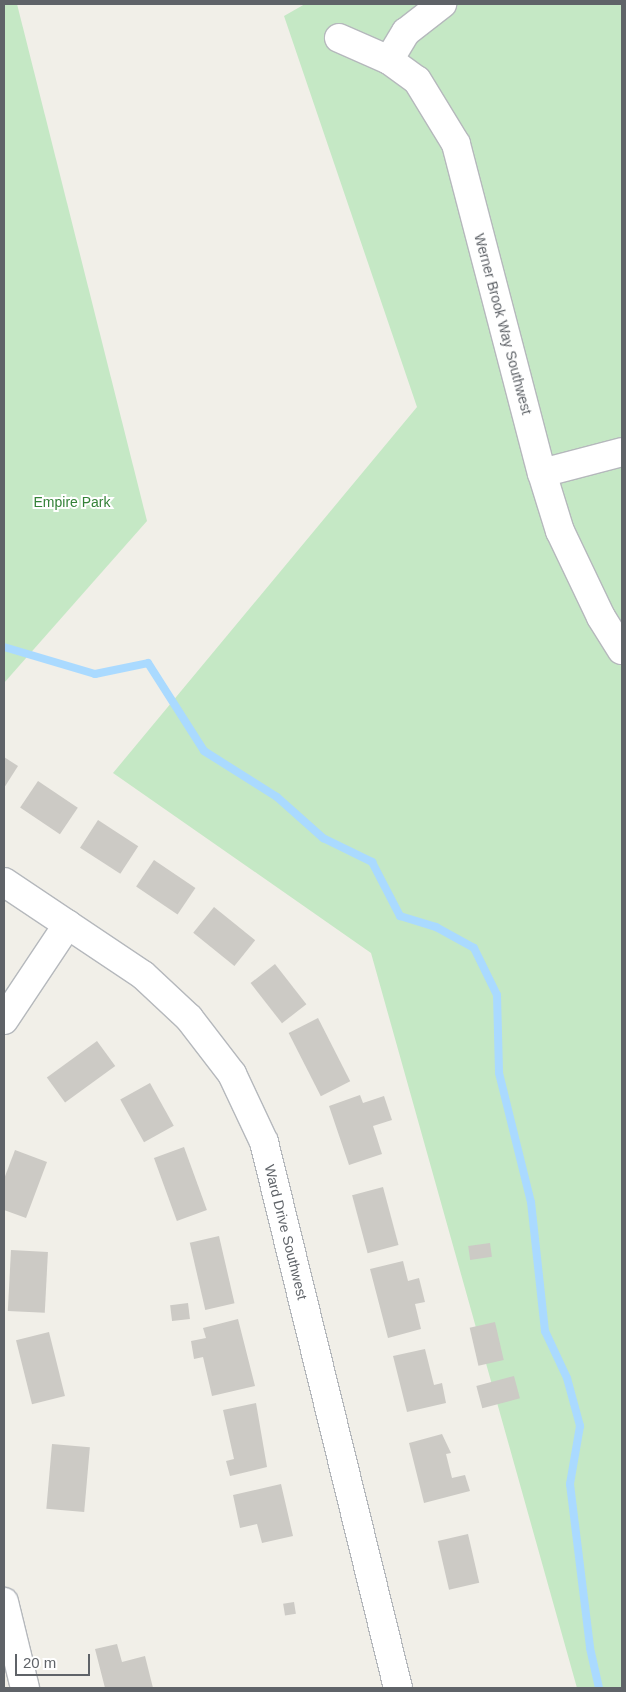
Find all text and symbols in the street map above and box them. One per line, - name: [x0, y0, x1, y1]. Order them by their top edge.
- street label: Werner Brook Way Southwest: [471, 232, 535, 416]
- park label: Empire Park: [33, 494, 111, 510]
- street label: Ward Drive Southwest: [261, 1163, 311, 1301]
- scale bar: [18, 1644, 92, 1676]
- text: 20 m: [23, 1654, 56, 1671]

